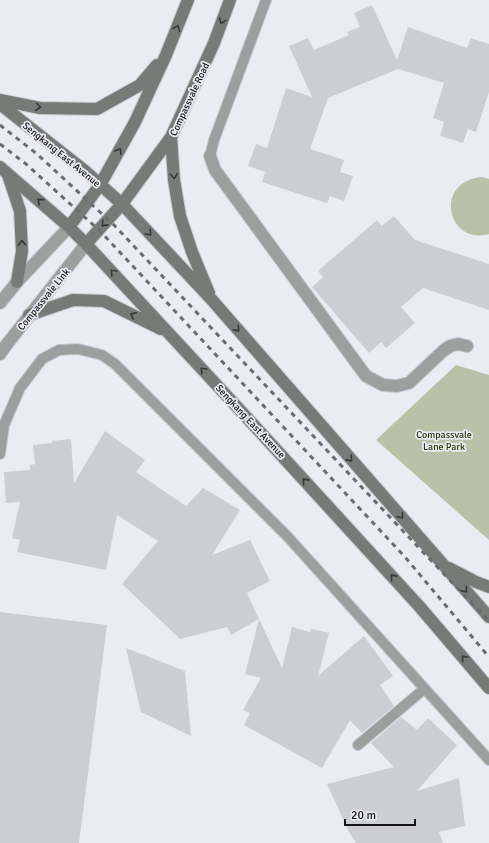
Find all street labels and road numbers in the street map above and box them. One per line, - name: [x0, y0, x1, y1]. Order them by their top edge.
- street label: Compassvale Road: [168, 61, 212, 138]
- street label: Sengkang East Avenue: [20, 120, 103, 190]
- street label: Compassvale Link: [15, 266, 72, 333]
- street label: Sengkang East Avenue: [213, 382, 288, 461]

